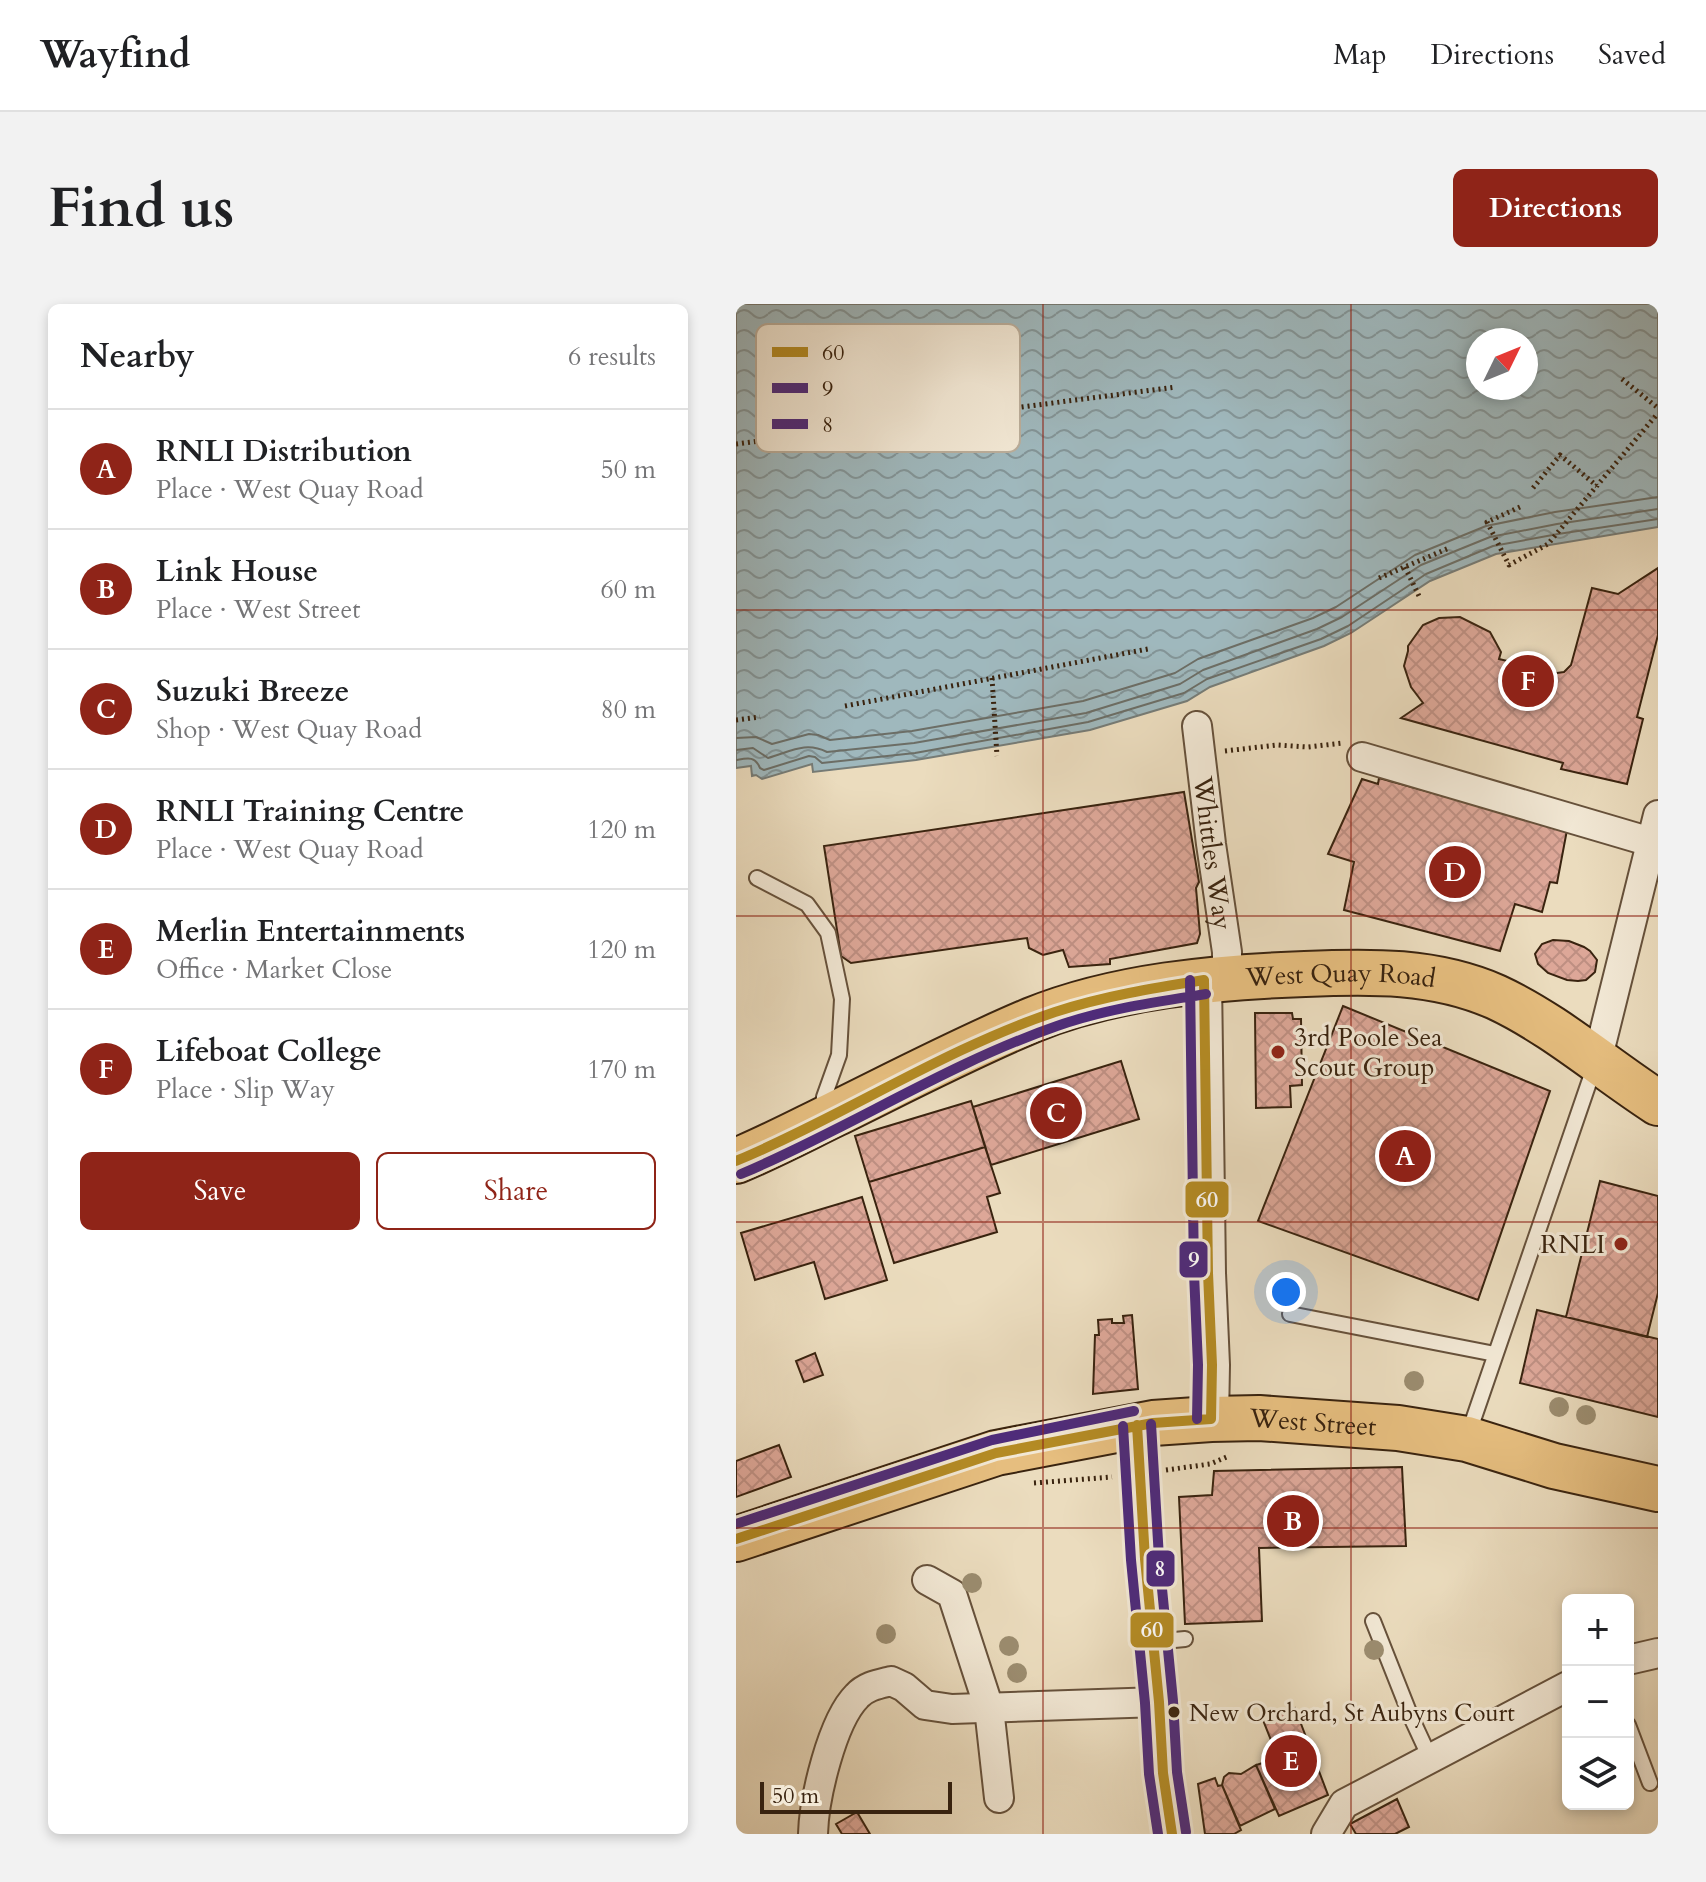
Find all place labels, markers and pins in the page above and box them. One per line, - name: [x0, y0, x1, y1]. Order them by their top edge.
- pin: F: [1502, 651, 1554, 711]
- pin: D: [1429, 842, 1481, 902]
- place label: 3rd Poole Sea Scout Group: [1294, 1020, 1443, 1085]
- marker: 3rd Poole Sea Scout Group: [1269, 1043, 1287, 1061]
- pin: C: [1030, 1083, 1082, 1143]
- pin: A: [1379, 1126, 1431, 1186]
- place label: RNLI: [1540, 1227, 1605, 1262]
- marker: RNLI: [1612, 1235, 1630, 1253]
- pin: B: [1267, 1491, 1319, 1551]
- place label: New Orchard, St Aubyns Court: [1189, 1697, 1515, 1730]
- marker: New Orchard, St Aubyns Court: [1166, 1704, 1182, 1720]
- pin: E: [1265, 1731, 1317, 1791]

